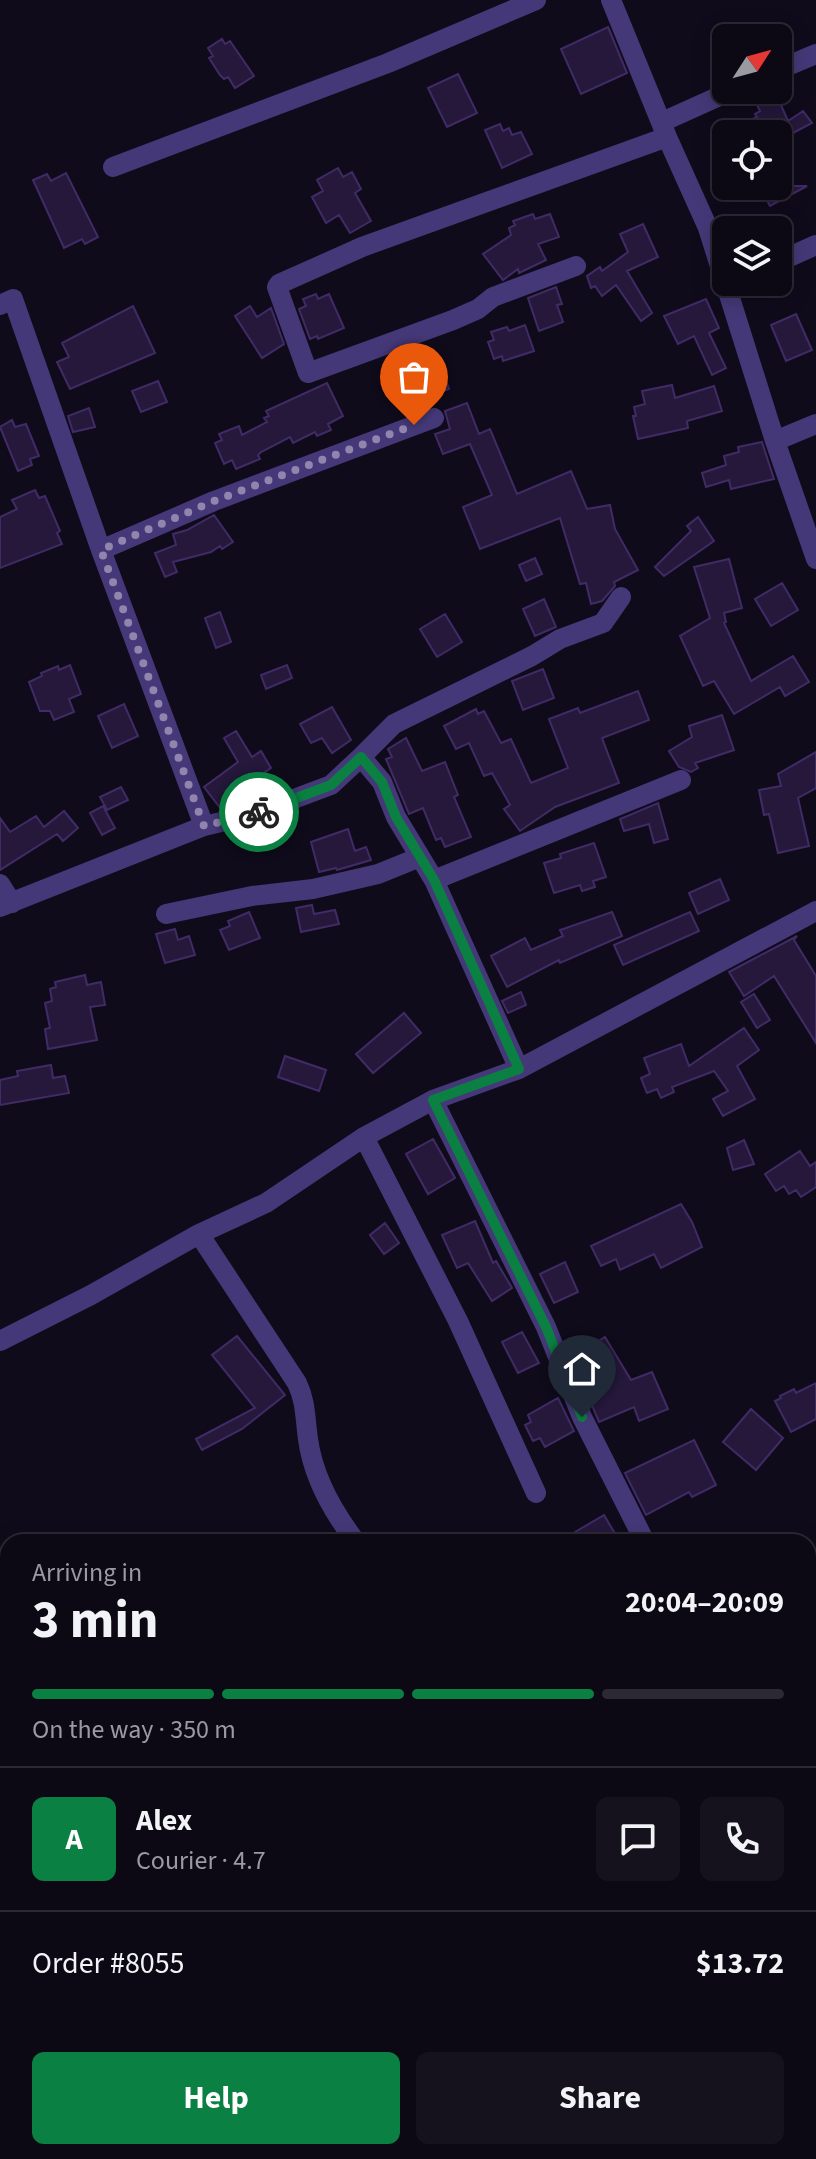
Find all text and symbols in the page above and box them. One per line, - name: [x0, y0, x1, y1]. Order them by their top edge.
- north arrow: [712, 24, 792, 104]
- map controls: [712, 24, 792, 296]
- button: locate: [712, 120, 792, 200]
- button: layers: [712, 216, 792, 296]
- pin: [380, 343, 448, 425]
- icon: bag: [392, 355, 436, 399]
- courier: [219, 772, 299, 852]
- icon: bike: [237, 790, 281, 834]
- pin: [548, 1335, 616, 1417]
- icon: home: [560, 1347, 604, 1391]
- text: Arriving in: [32, 1554, 142, 1591]
- text: 20:04–20:09: [625, 1581, 784, 1624]
- text: 3 min: [32, 1584, 159, 1658]
- text: On the way · 350 m: [32, 1711, 236, 1748]
- button: chat: [596, 1797, 680, 1881]
- button: phone: [700, 1797, 784, 1881]
- text: Alex: [136, 1799, 192, 1842]
- text: A: [65, 1818, 83, 1861]
- text: Courier · 4.7: [136, 1842, 266, 1879]
- text: Order #8055: [32, 1942, 185, 1985]
- text: $13.72: [696, 1942, 784, 1985]
- button: Help: [32, 2052, 400, 2144]
- button: Share: [416, 2052, 784, 2144]

